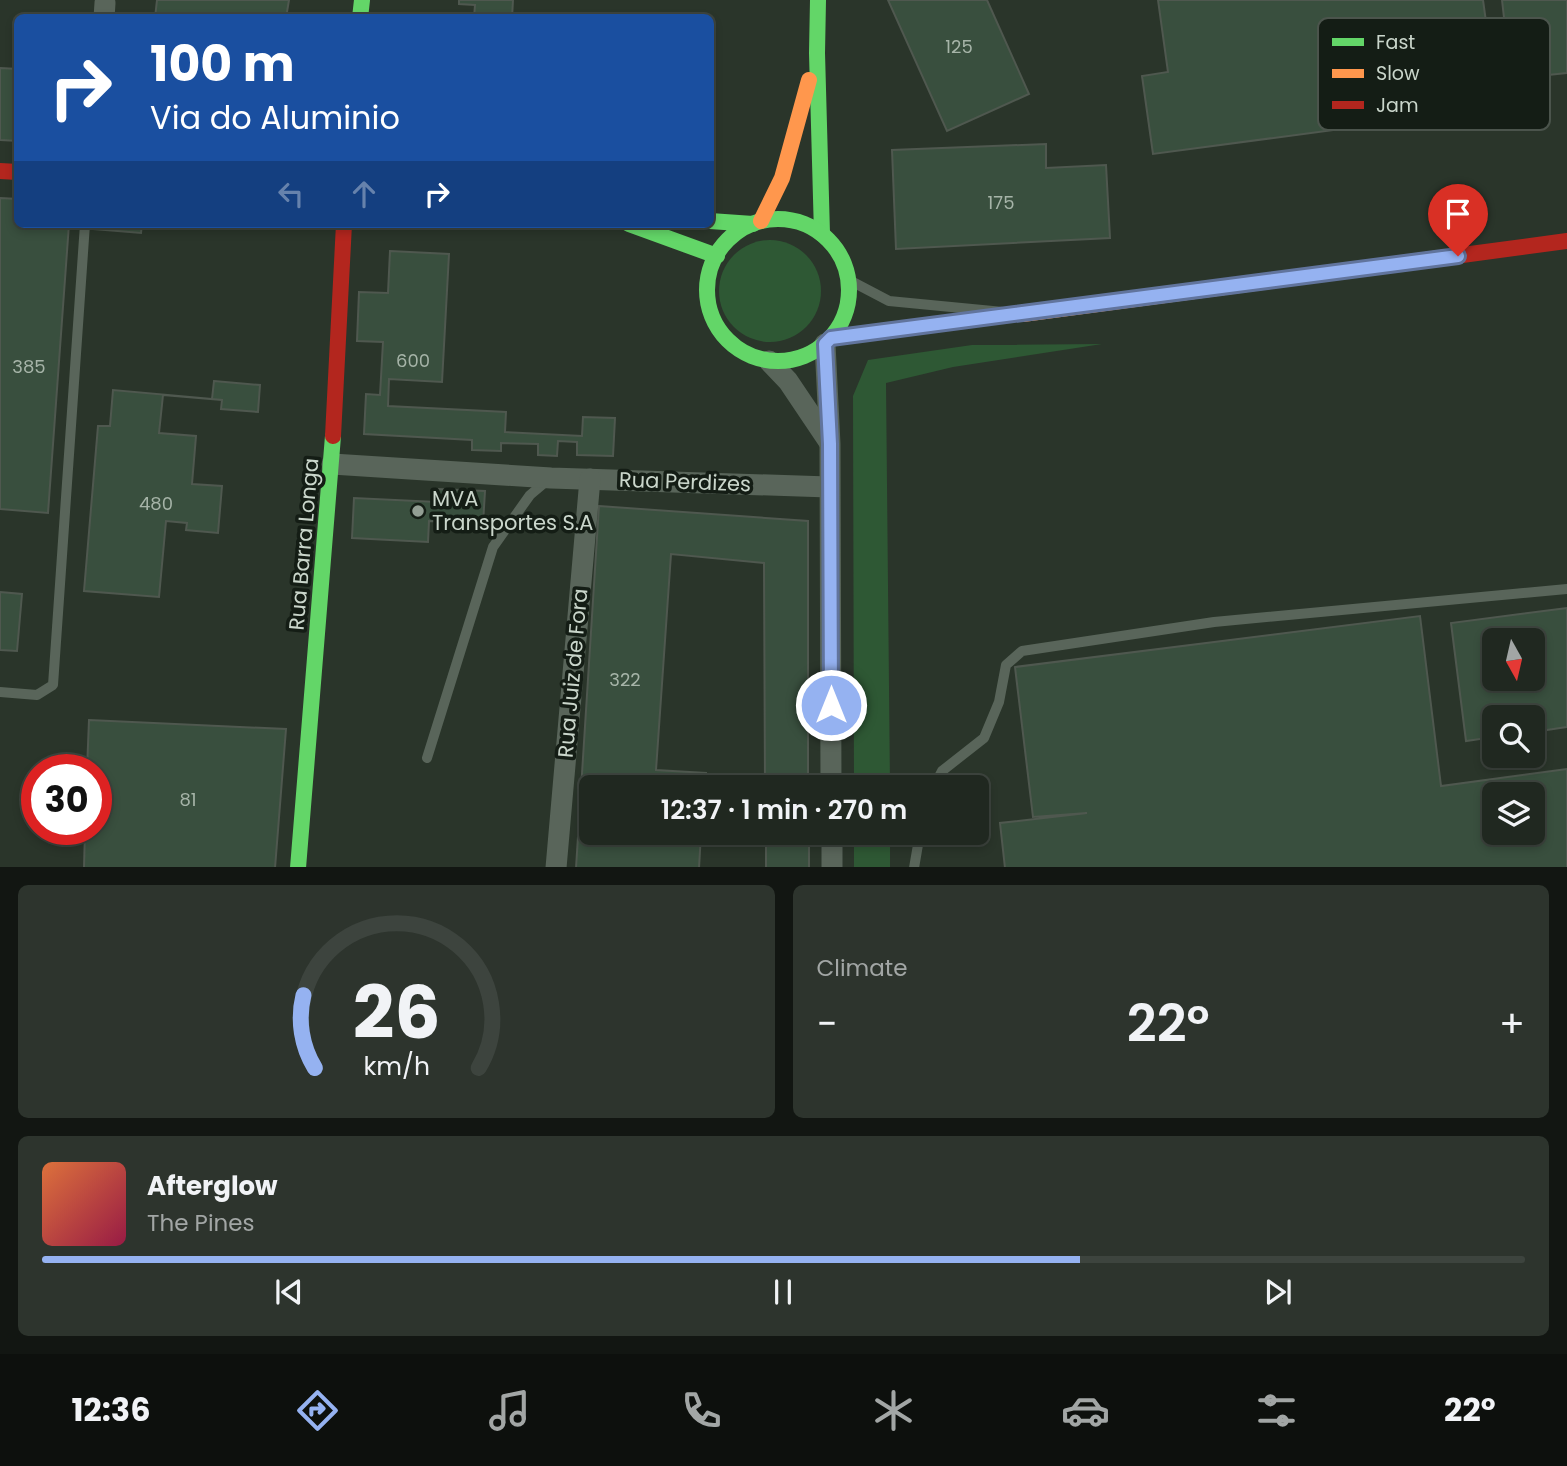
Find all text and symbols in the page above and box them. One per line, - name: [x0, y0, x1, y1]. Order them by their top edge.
- legend: [1318, 18, 1550, 130]
- text: Fast: [1376, 29, 1415, 56]
- text: 100 m: [150, 30, 295, 98]
- house number: 125: [945, 34, 973, 59]
- icon: right: [35, 42, 126, 133]
- text: Slow: [1376, 60, 1420, 87]
- text: Jam: [1376, 92, 1418, 119]
- text: Via do Aluminio: [150, 95, 400, 140]
- icon: left: [272, 175, 310, 213]
- icon: ahead: [345, 175, 383, 213]
- icon: right: [418, 175, 456, 213]
- pin: [1428, 184, 1488, 256]
- house number: 175: [988, 190, 1014, 215]
- icon: arrive: [1439, 195, 1477, 233]
- house number: 600: [396, 348, 430, 373]
- house number: 385: [12, 354, 46, 379]
- street label: Rua Barra Longa: [282, 457, 325, 631]
- street label: Rua Perdizes: [619, 465, 751, 498]
- place label: MVA Transportes S.A: [432, 484, 593, 537]
- house number: 480: [139, 491, 173, 516]
- marker: MVA Transportes S.A: [410, 503, 426, 519]
- street label: Rua Juiz de Fora: [551, 587, 594, 759]
- north arrow: [1482, 628, 1545, 691]
- map controls: [1482, 628, 1545, 845]
- house number: 322: [609, 667, 641, 692]
- position arrow: [794, 668, 868, 742]
- button: search: [1482, 705, 1545, 768]
- speed limit sign: 30: [21, 754, 112, 845]
- button: layers: [1482, 782, 1545, 845]
- house number: 81: [179, 787, 197, 812]
- text: 12:37 · 1 min · 270 m: [661, 792, 907, 828]
- text: Climate: [817, 952, 907, 984]
- text: 26: [352, 962, 440, 1063]
- text: 22°: [1127, 987, 1210, 1060]
- text: −: [817, 997, 837, 1050]
- text: +: [1499, 997, 1525, 1050]
- text: km/h: [363, 1048, 430, 1083]
- text: Afterglow: [147, 1168, 278, 1204]
- text: The Pines: [147, 1207, 255, 1239]
- icon: previous: [270, 1273, 308, 1311]
- icon: pause: [764, 1273, 802, 1311]
- icon: next: [1259, 1273, 1297, 1311]
- icon: directions: [293, 1386, 342, 1435]
- icon: music: [485, 1386, 534, 1435]
- icon: phone: [677, 1386, 726, 1435]
- icon: climate: [869, 1386, 918, 1435]
- icon: car: [1061, 1386, 1110, 1435]
- icon: filters: [1252, 1386, 1301, 1435]
- text: 12:36: [71, 1387, 151, 1432]
- text: 22°: [1444, 1387, 1495, 1432]

